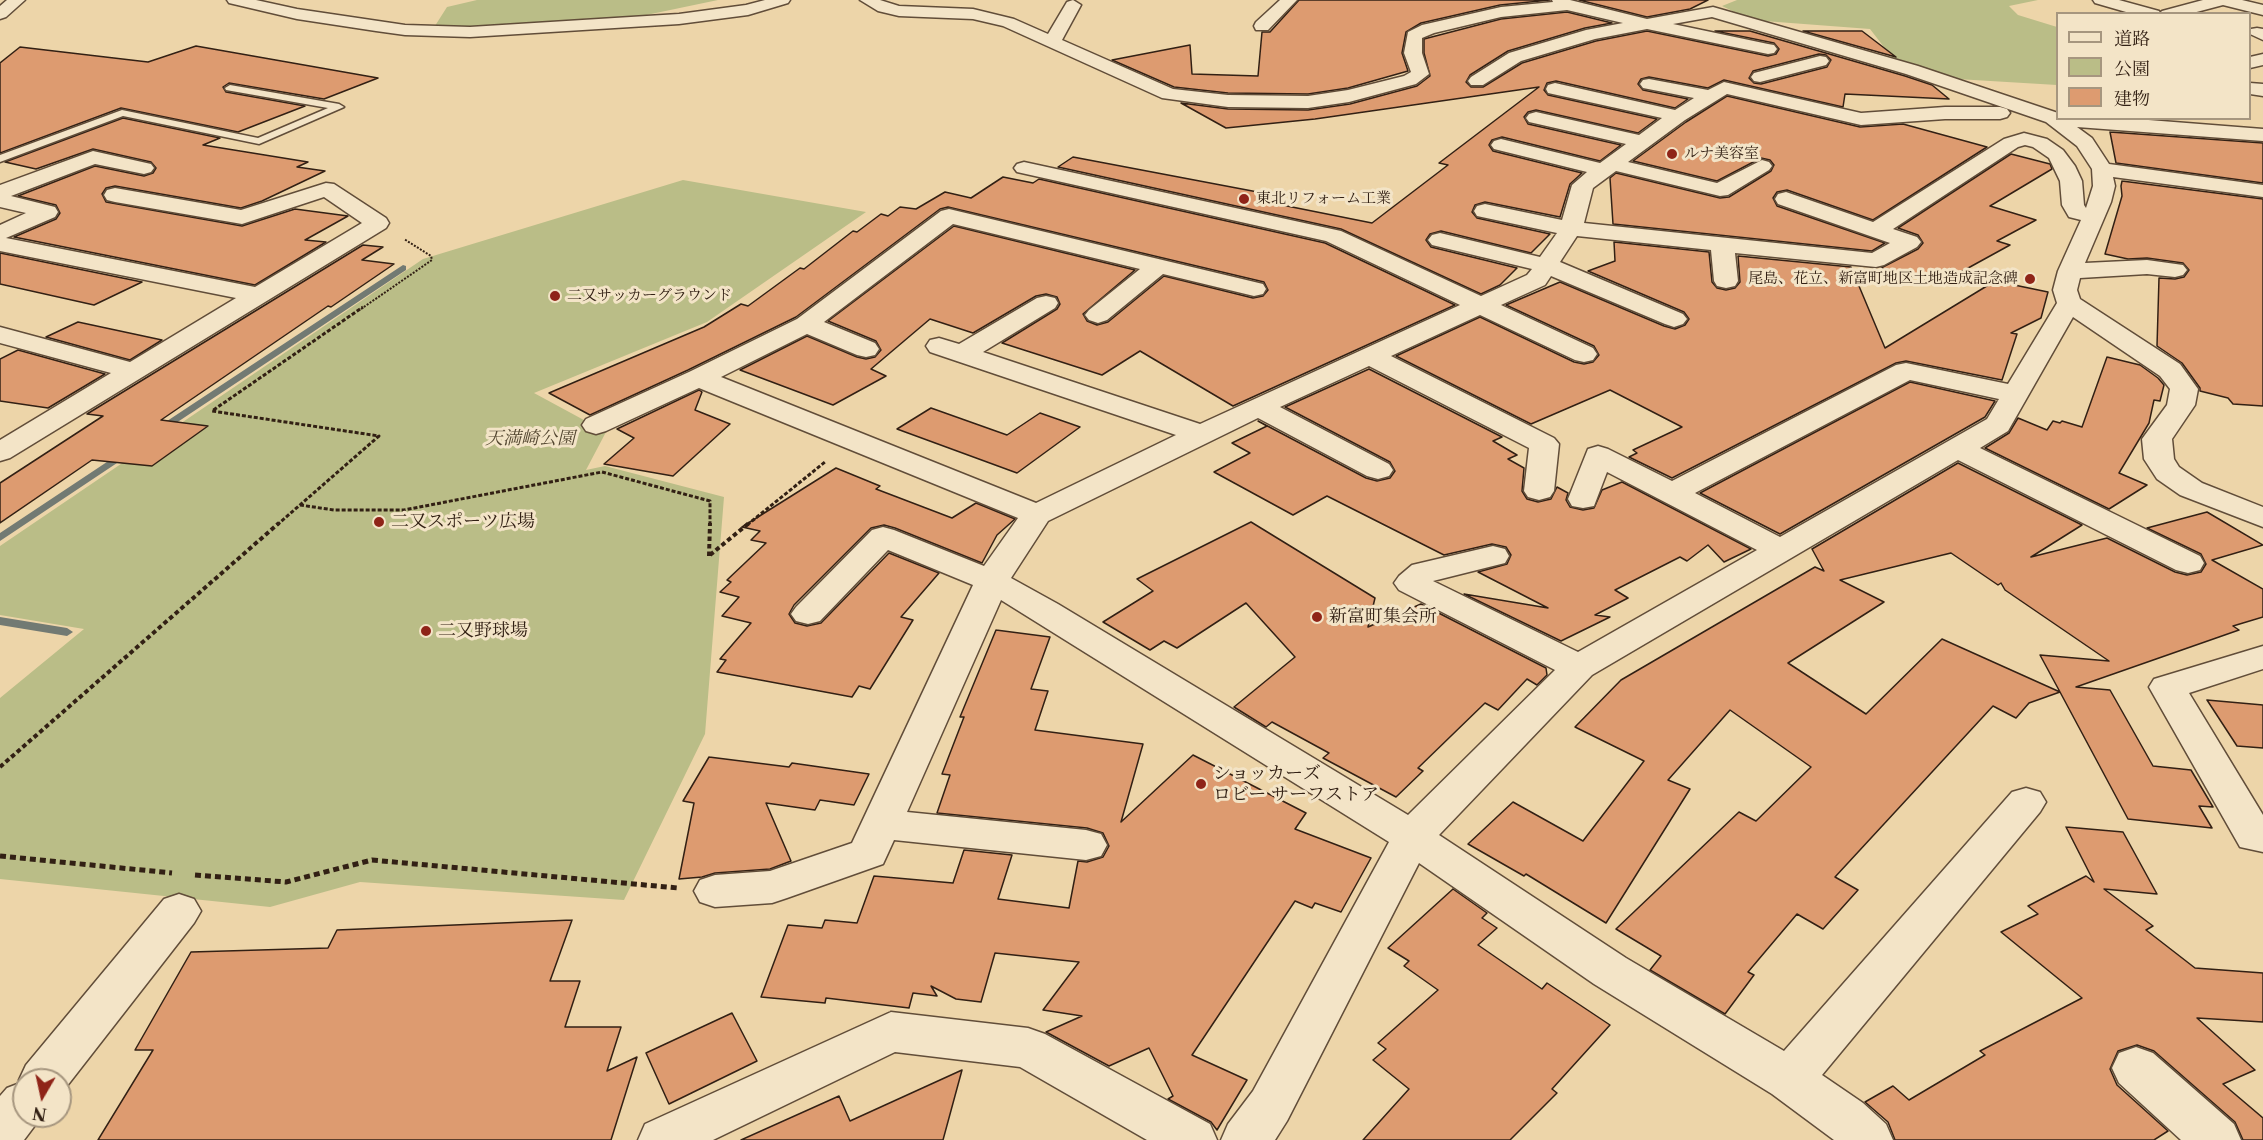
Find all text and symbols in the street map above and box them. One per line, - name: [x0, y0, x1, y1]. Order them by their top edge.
- legend: [2056, 12, 2251, 120]
- text: 道路: [2114, 28, 2150, 50]
- text: 公園: [2114, 58, 2150, 80]
- text: 建物: [2114, 88, 2150, 110]
- place label: ルナ美容室: [1684, 145, 1759, 163]
- marker: ルナ美容室: [1665, 147, 1679, 161]
- place label: 東北リフォーム工業: [1256, 190, 1391, 208]
- marker: 東北リフォーム工業: [1237, 192, 1251, 206]
- place label: 尾島、花立、新富町地区土地造成記念碑: [1748, 270, 2018, 288]
- marker: 尾島、花立、新富町地区土地造成記念碑: [2023, 272, 2037, 286]
- place label: 二又サッカーグラウンド: [567, 287, 732, 305]
- marker: 二又サッカーグラウンド: [548, 289, 562, 303]
- park label: 天満崎公園: [485, 428, 575, 450]
- place label: 二又スポーツ広場: [391, 511, 535, 533]
- marker: 二又スポーツ広場: [372, 515, 386, 529]
- place label: 新富町集会所: [1329, 606, 1437, 628]
- marker: 新富町集会所: [1310, 610, 1324, 624]
- place label: 二又野球場: [438, 620, 528, 642]
- marker: 二又野球場: [419, 624, 433, 638]
- place label: ショッカーズ ロビー サーフストア: [1213, 763, 1379, 806]
- marker: ショッカーズ ロビー サーフストア: [1194, 777, 1208, 791]
- north arrow: [12, 1068, 72, 1128]
- text: N: [31, 1103, 48, 1125]

